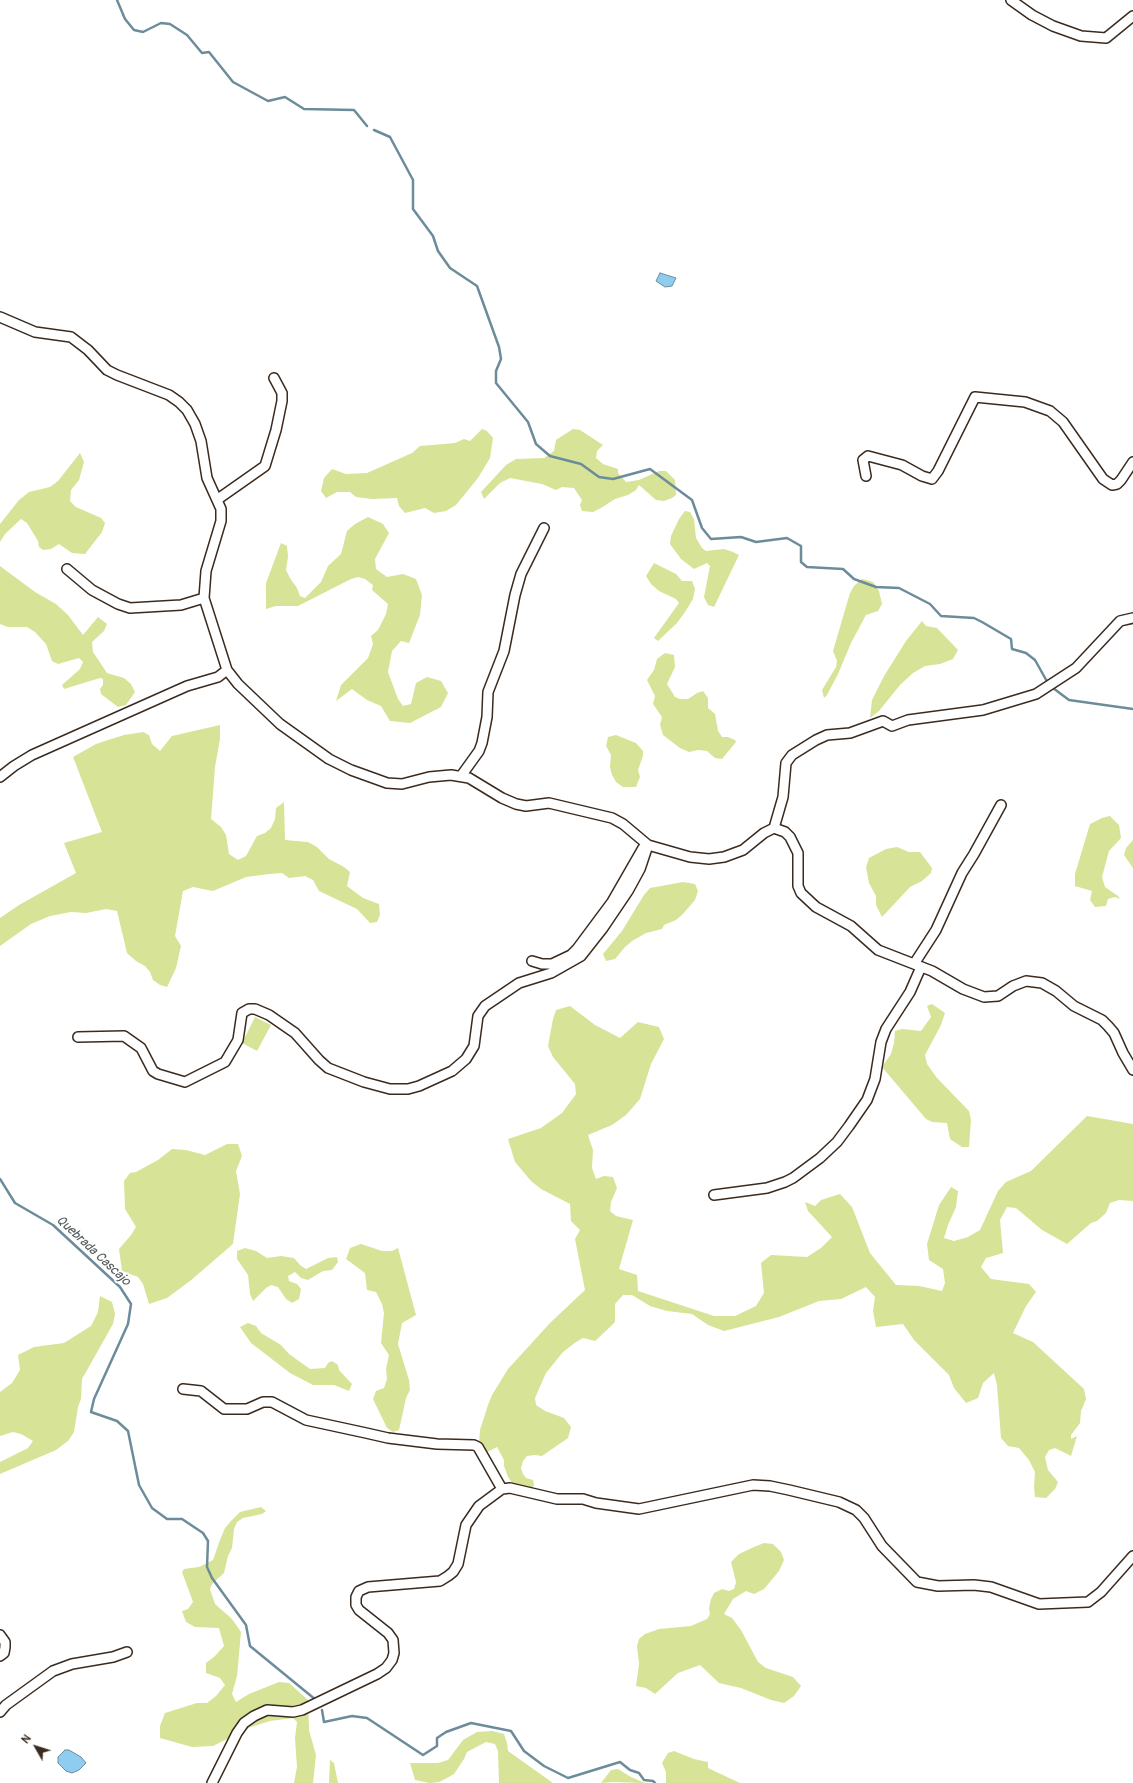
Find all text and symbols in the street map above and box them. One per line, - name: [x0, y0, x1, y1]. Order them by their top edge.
- water label: Quebrada Cascajo: [53, 1213, 133, 1289]
- north arrow: [16, 1727, 56, 1767]
- text: N: [19, 1732, 34, 1746]

